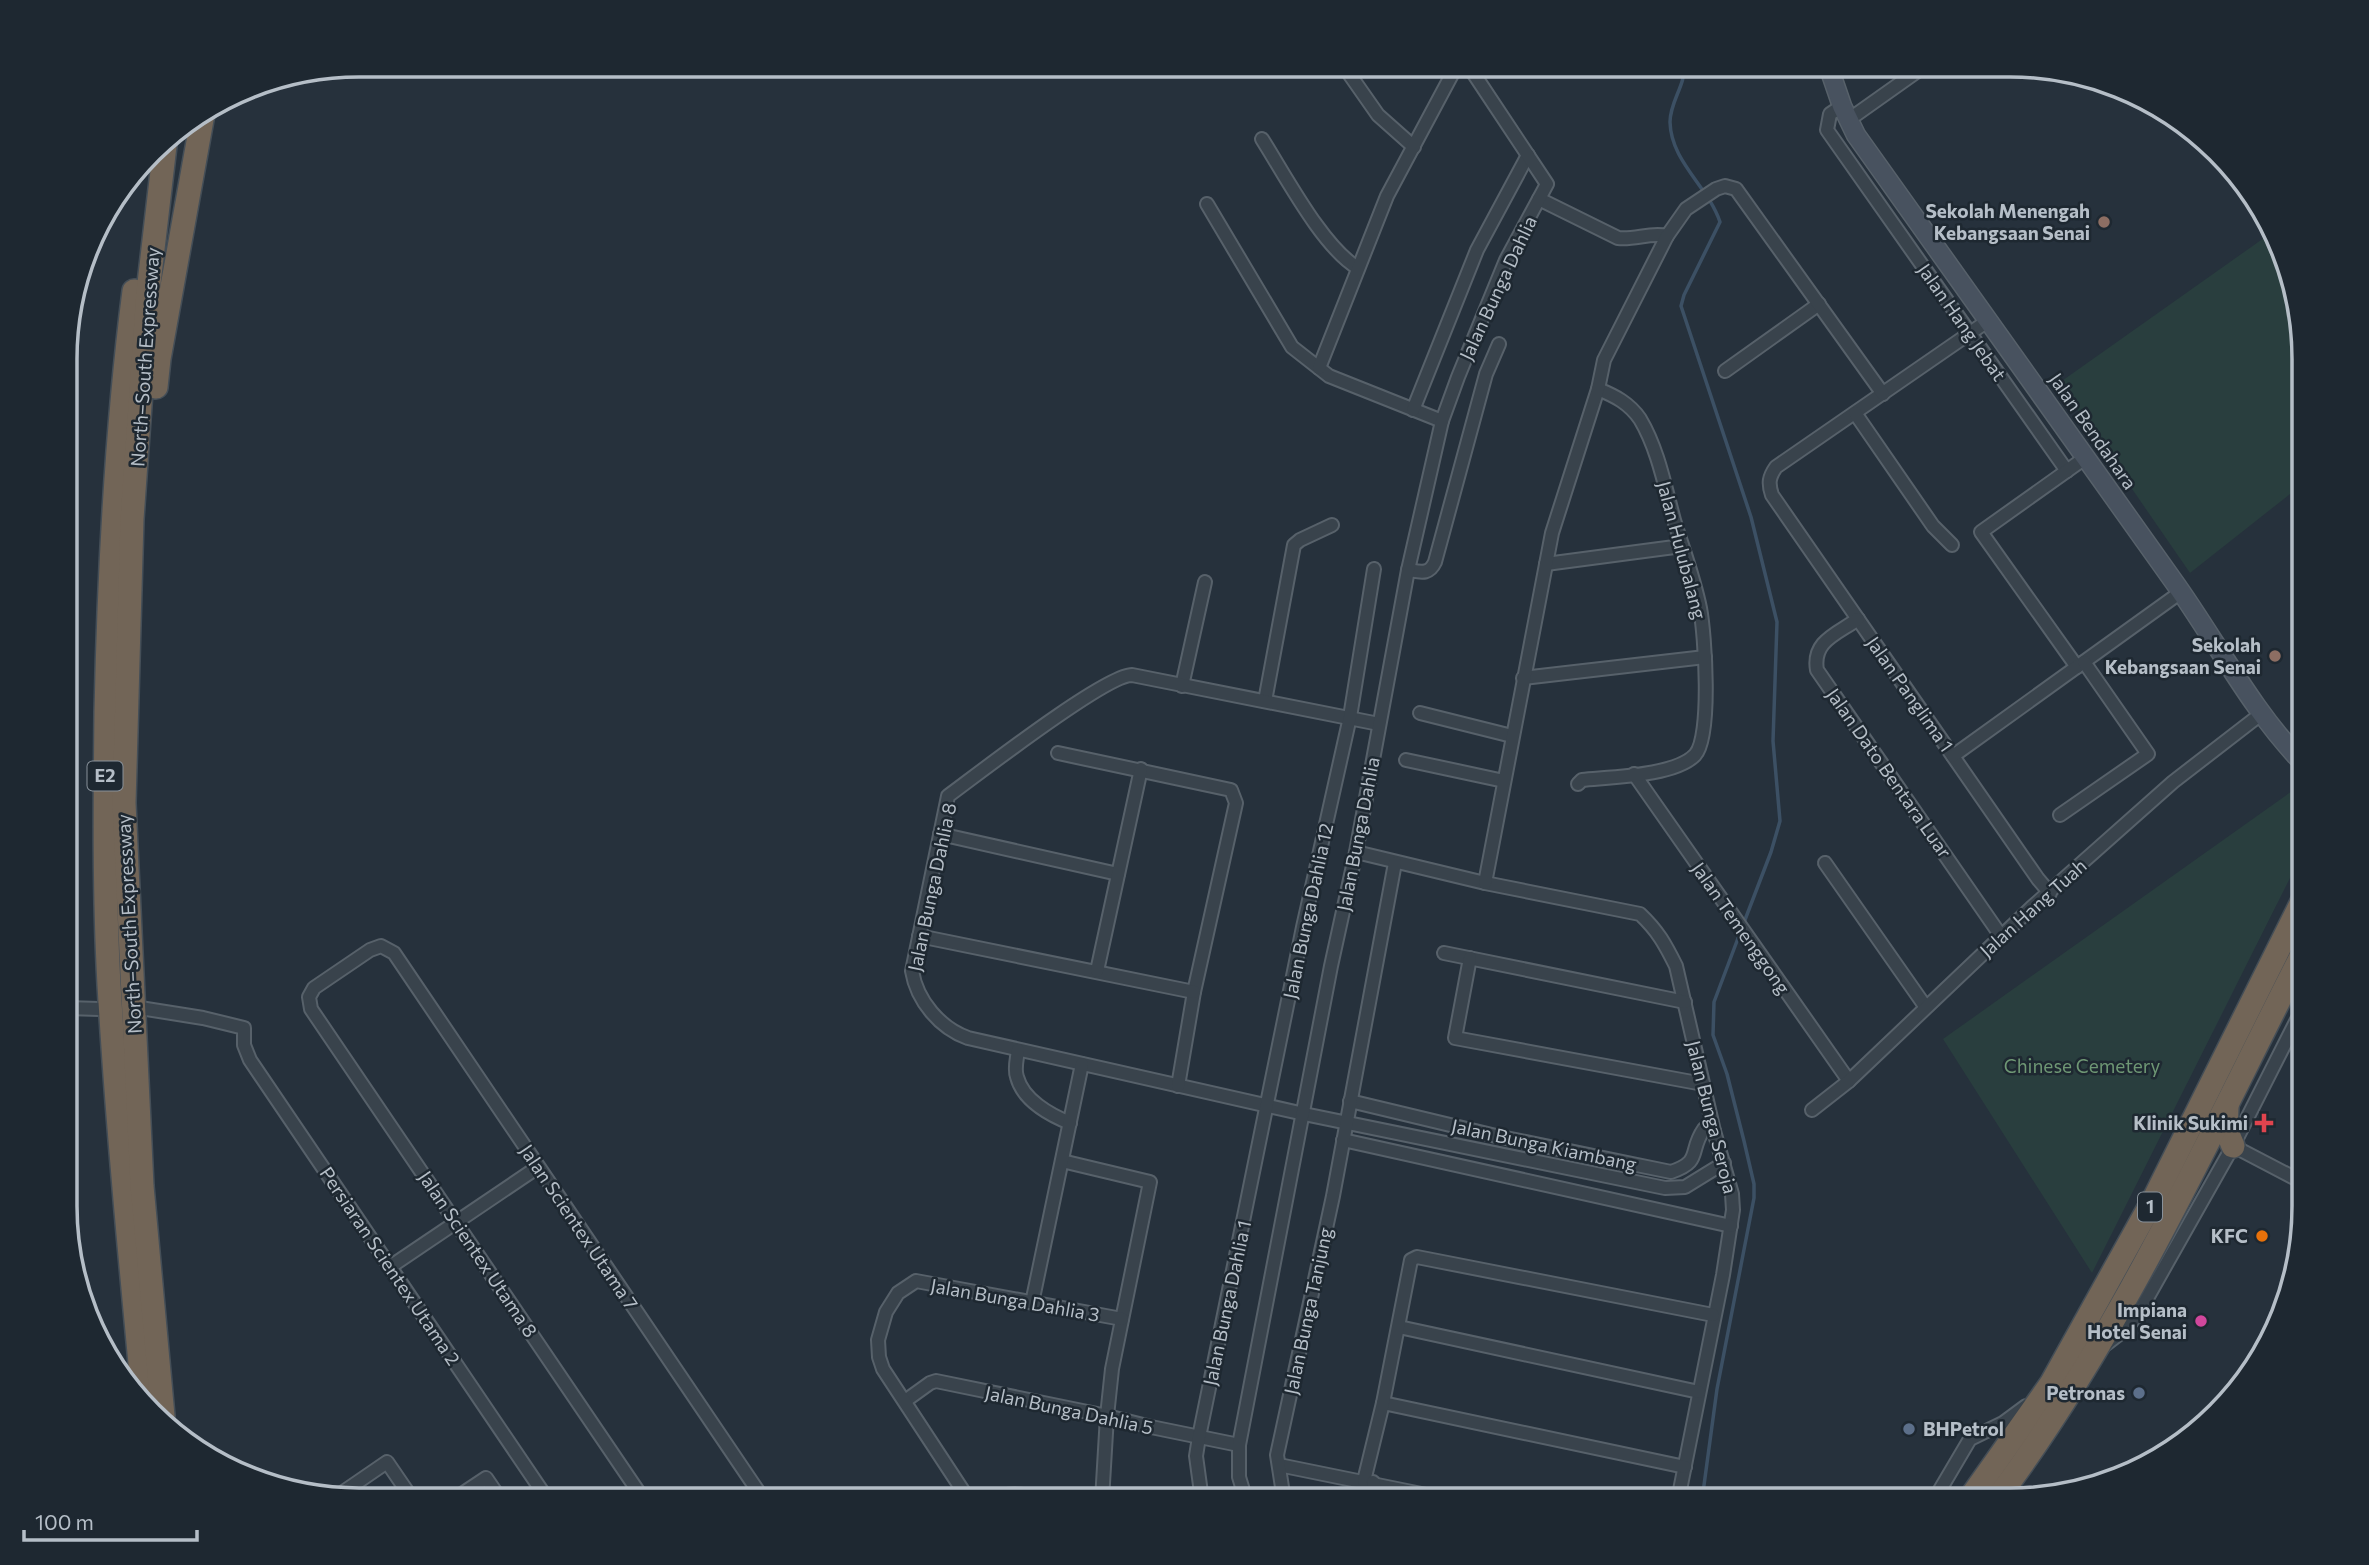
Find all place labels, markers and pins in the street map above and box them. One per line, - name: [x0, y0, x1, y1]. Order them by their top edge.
- place label: Sekolah Menengah Kebangsaan Senai: [1925, 199, 2090, 244]
- marker: Sekolah Menengah Kebangsaan Senai: [2096, 214, 2112, 230]
- place label: Sekolah Kebangsaan Senai: [2105, 633, 2261, 678]
- marker: Sekolah Kebangsaan Senai: [2267, 648, 2283, 664]
- place label: Klinik Sukimi: [2133, 1111, 2248, 1134]
- marker: Klinik Sukimi: [2254, 1113, 2274, 1133]
- place label: KFC: [2211, 1224, 2248, 1247]
- marker: KFC: [2254, 1228, 2270, 1244]
- place label: Impiana Hotel Senai: [2087, 1298, 2187, 1343]
- marker: Impiana Hotel Senai: [2193, 1313, 2209, 1329]
- place label: Petronas: [2046, 1381, 2125, 1404]
- marker: Petronas: [2131, 1385, 2147, 1401]
- place label: BHPetrol: [1923, 1417, 2004, 1440]
- marker: BHPetrol: [1901, 1421, 1917, 1437]

